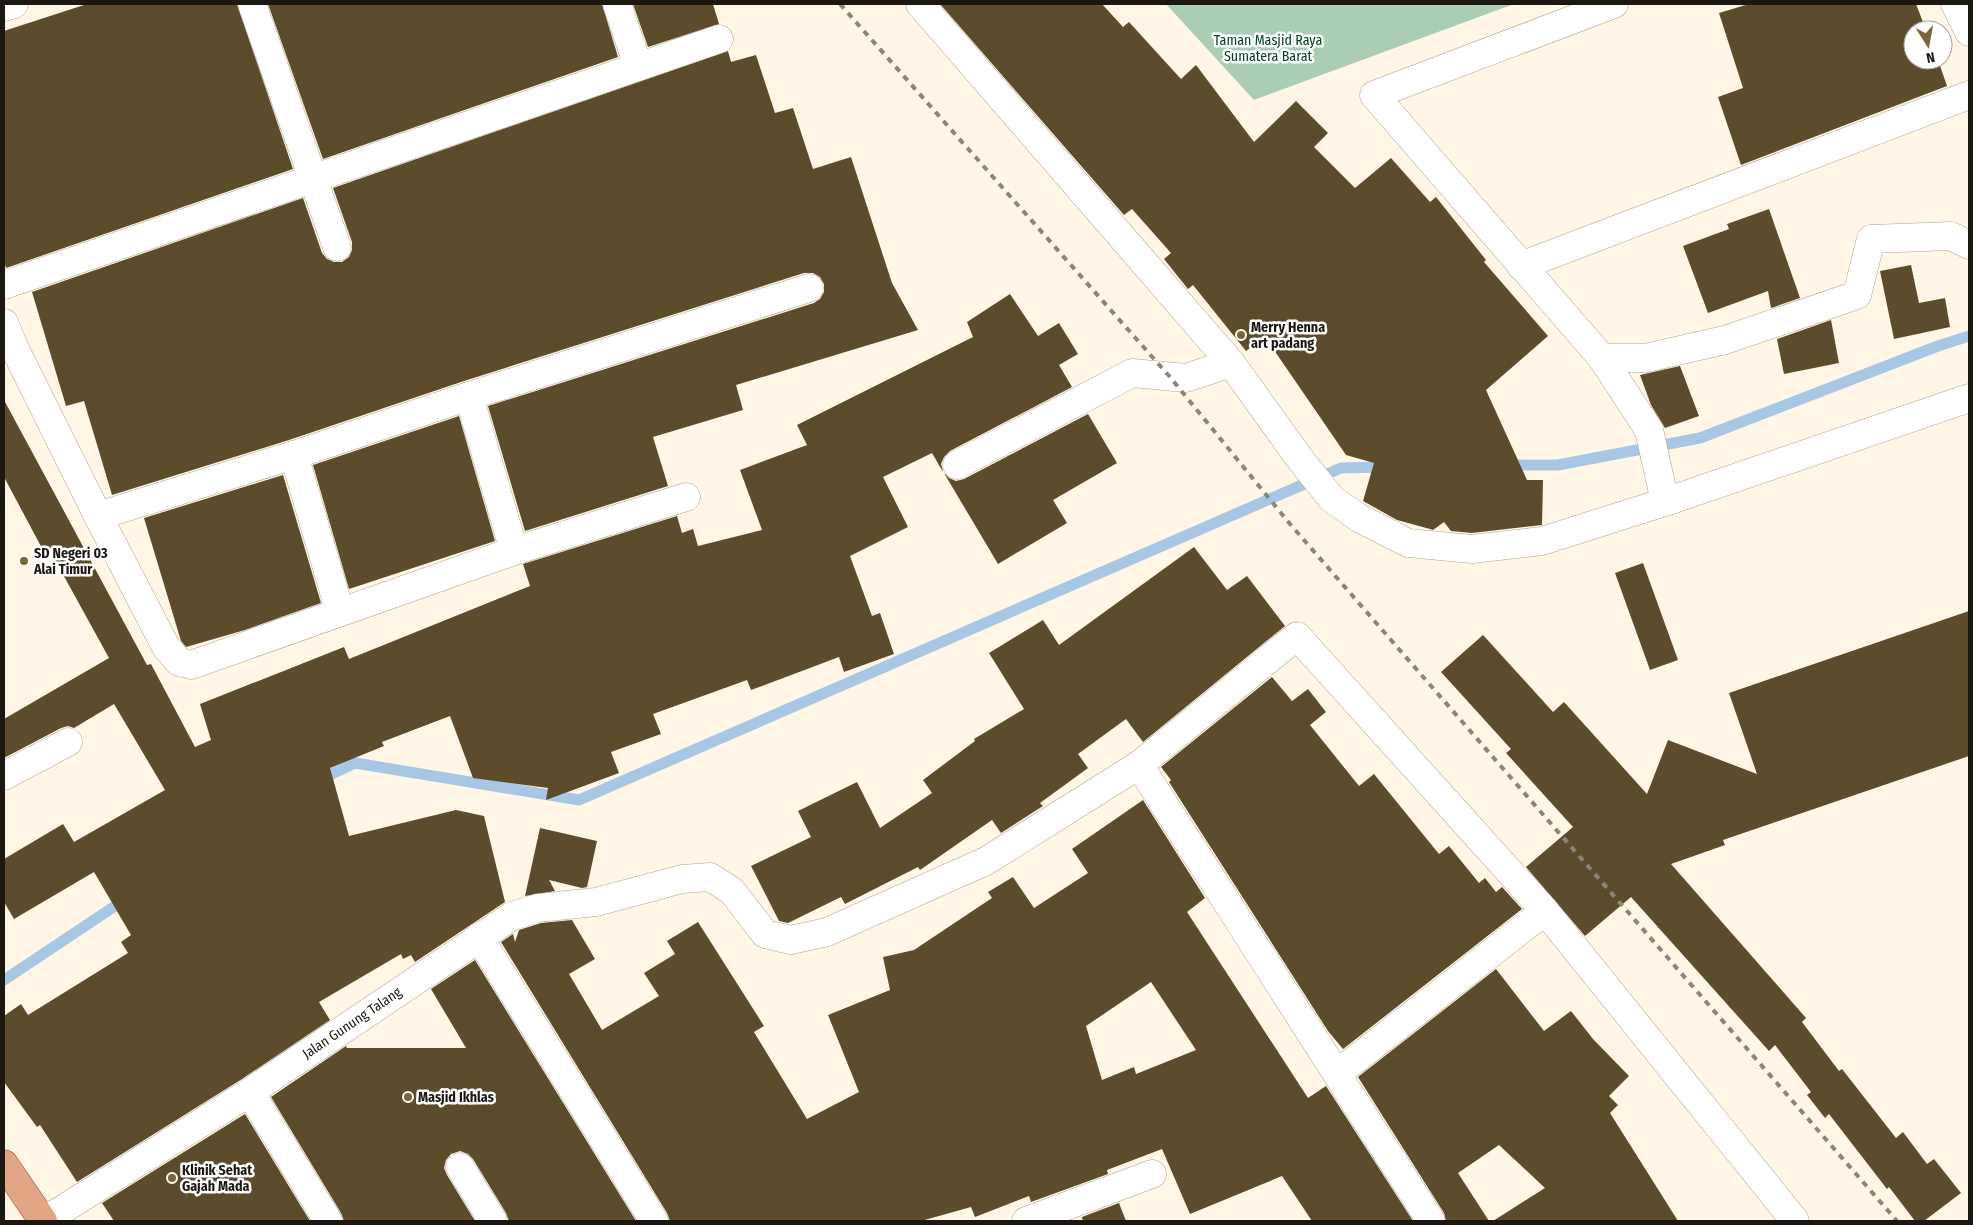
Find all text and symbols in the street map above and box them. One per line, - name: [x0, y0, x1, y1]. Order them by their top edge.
- north arrow: [1903, 20, 1953, 70]
- park label: Taman Masjid Raya Sumatera Barat: [1214, 32, 1322, 65]
- text: N: [1925, 48, 1936, 66]
- place label: Merry Henna art padang: [1251, 319, 1325, 352]
- marker: Merry Henna art padang: [1235, 329, 1247, 341]
- place label: SD Negeri 03 Alai Timur: [33, 545, 108, 578]
- marker: SD Negeri 03 Alai Timur: [18, 555, 30, 567]
- street label: Jalan Gunung Talang: [299, 983, 405, 1062]
- place label: Masjid Ikhlas: [418, 1089, 494, 1106]
- marker: Masjid Ikhlas: [402, 1091, 414, 1103]
- place label: Klinik Sehat Gajah Mada: [182, 1162, 253, 1195]
- marker: Klinik Sehat Gajah Mada: [166, 1172, 178, 1184]

